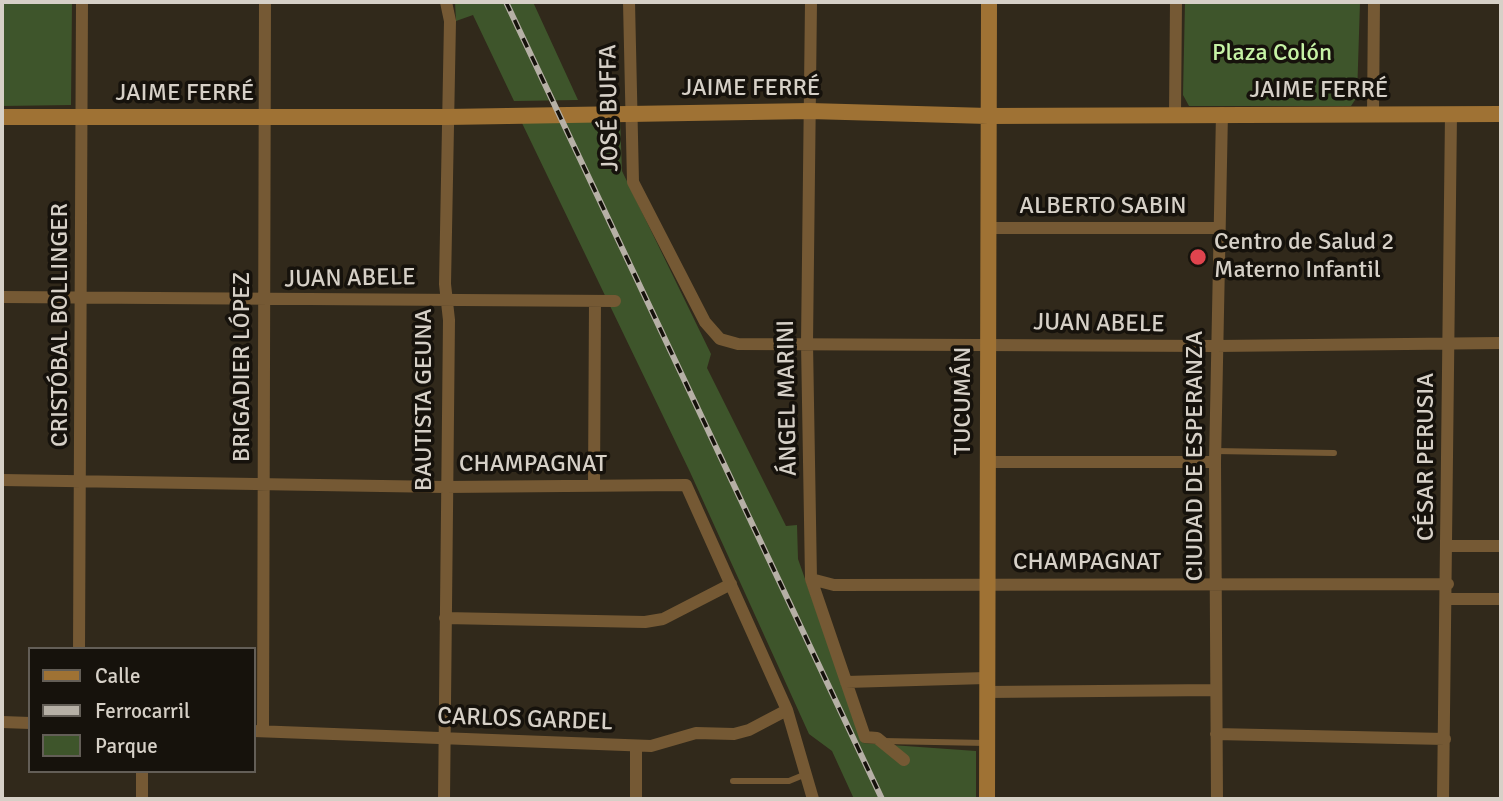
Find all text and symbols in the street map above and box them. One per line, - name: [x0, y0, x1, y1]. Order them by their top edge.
- park label: Plaza Colón: [1212, 40, 1332, 68]
- street label: JOSÉ BUFFA: [594, 44, 626, 172]
- street label: JAIME FERRÉ: [682, 75, 820, 103]
- street label: JAIME FERRÉ: [1250, 77, 1388, 105]
- street label: JAIME FERRÉ: [116, 80, 254, 108]
- street label: ALBERTO SABIN: [1019, 193, 1187, 221]
- street label: CRISTÓBAL BOLLINGER: [47, 203, 75, 447]
- place label: Centro de Salud 2 Materno Infantil: [1214, 229, 1394, 285]
- marker: Centro de Salud 2 Materno Infantil: [1188, 247, 1208, 267]
- street label: JUAN ABELE: [284, 263, 416, 295]
- street label: BRIGADIER LÓPEZ: [229, 272, 257, 462]
- street label: JUAN ABELE: [1033, 308, 1165, 340]
- street label: BAUTISTA GEUNA: [411, 309, 439, 491]
- street label: ÁNGEL MARINI: [772, 320, 804, 476]
- street label: CIUDAD DE ESPERANZA: [1182, 331, 1210, 581]
- street label: TUCUMÁN: [950, 347, 978, 455]
- street label: CÉSAR PERUSIA: [1413, 373, 1441, 541]
- street label: CHAMPAGNAT: [459, 451, 607, 479]
- street label: CHAMPAGNAT: [1013, 549, 1161, 577]
- legend: [28, 647, 256, 773]
- text: Calle: [95, 663, 141, 689]
- text: Ferrocarril: [95, 698, 190, 724]
- street label: CARLOS GARDEL: [437, 703, 613, 737]
- text: Parque: [95, 733, 158, 759]

